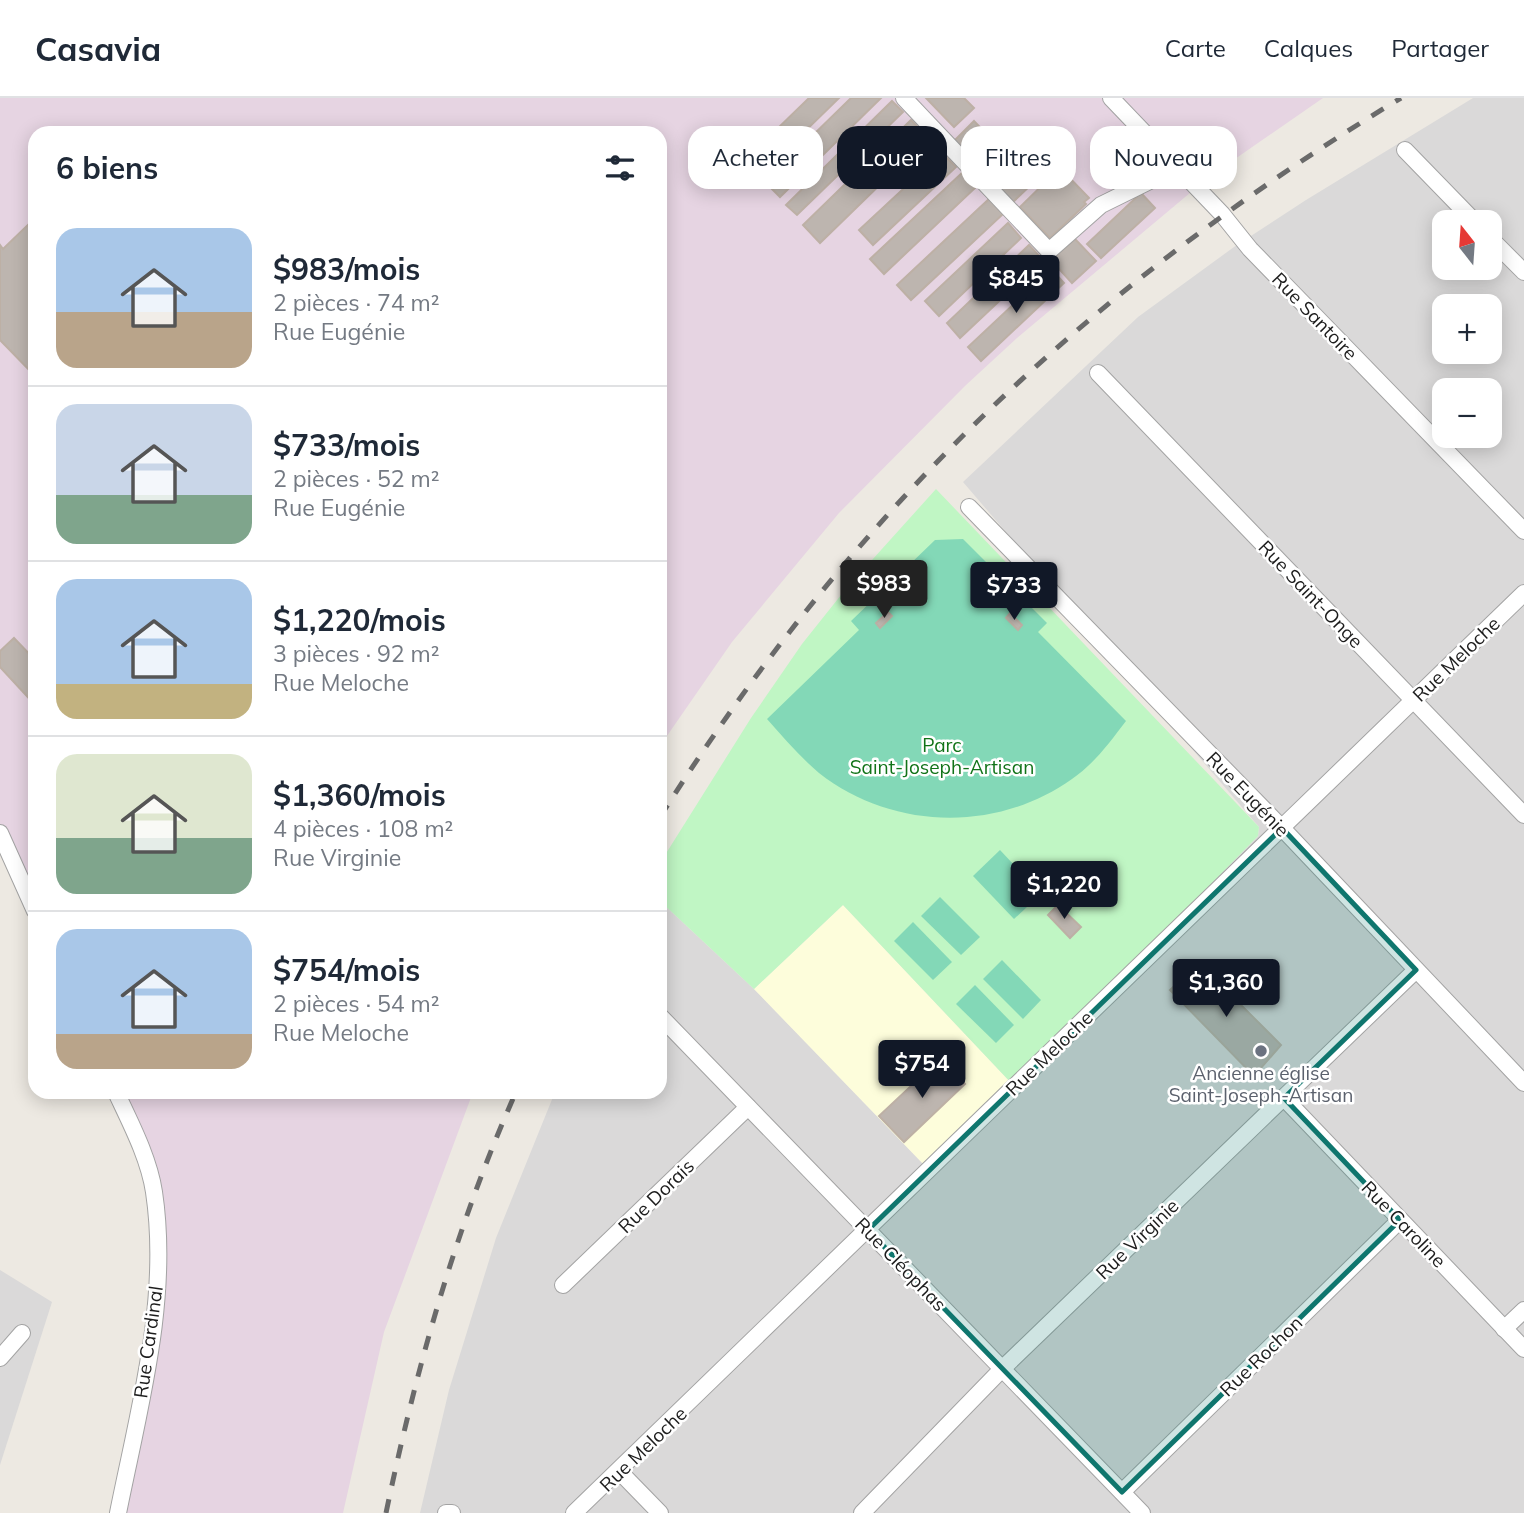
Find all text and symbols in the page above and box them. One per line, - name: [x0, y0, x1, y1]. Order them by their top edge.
- text: Casavia: [35, 28, 161, 69]
- text: Carte: [1165, 33, 1226, 63]
- text: Calques: [1264, 33, 1353, 63]
- text: Partager: [1391, 33, 1489, 63]
- chip: Acheter: [688, 126, 823, 189]
- chip: Louer: [837, 126, 947, 189]
- chip: Filtres: [961, 126, 1076, 189]
- chip: Nouveau: [1090, 126, 1237, 189]
- text: 6 biens: [56, 149, 158, 187]
- icon: filters: [601, 149, 639, 187]
- north arrow: [1432, 210, 1502, 280]
- map controls: [1432, 210, 1502, 448]
- text: $983/mois: [273, 250, 420, 288]
- icon: home: [112, 256, 196, 340]
- pin: $845: [975, 256, 1057, 315]
- text: $845: [988, 263, 1044, 292]
- street label: Rue Santoire: [1267, 267, 1363, 365]
- text: 2 pièces · 74 m²: [273, 288, 440, 317]
- button: +: [1432, 294, 1502, 364]
- text: Rue Eugénie: [273, 317, 405, 346]
- button: −: [1432, 378, 1502, 448]
- text: $733/mois: [273, 426, 420, 464]
- icon: home: [112, 432, 196, 516]
- text: 2 pièces · 52 m²: [273, 464, 440, 493]
- text: Rue Eugénie: [273, 493, 405, 522]
- street label: Rue Saint-Onge: [1254, 535, 1368, 653]
- pin: $983: [843, 560, 925, 620]
- pin: $733: [973, 562, 1055, 622]
- text: $983: [856, 568, 912, 597]
- text: $733: [986, 570, 1042, 599]
- text: $1,220/mois: [273, 601, 446, 639]
- icon: home: [112, 607, 196, 691]
- street label: Rue Meloche: [1407, 611, 1505, 707]
- text: 3 pièces · 92 m²: [273, 639, 440, 668]
- text: Rue Meloche: [273, 668, 409, 697]
- park label: Parc Saint-Joseph-Artisan: [850, 733, 1034, 779]
- street label: Rue Eugénie: [1201, 746, 1295, 842]
- text: $1,360/mois: [273, 776, 446, 814]
- icon: home: [112, 782, 196, 866]
- text: 4 pièces · 108 m²: [273, 814, 453, 843]
- text: Rue Virginie: [273, 843, 401, 872]
- pin: $1,220: [1007, 862, 1121, 921]
- text: $1,220: [1027, 869, 1101, 898]
- text: $754/mois: [273, 951, 420, 989]
- icon: home: [112, 957, 196, 1041]
- pin: $1,360: [1169, 960, 1283, 1019]
- text: $1,360: [1189, 967, 1263, 996]
- text: 2 pièces · 54 m²: [273, 989, 440, 1018]
- street label: Rue Meloche: [1000, 1005, 1098, 1101]
- text: Rue Meloche: [273, 1018, 409, 1047]
- pin: $754: [881, 1040, 963, 1100]
- marker: Ancienne église Saint-Joseph-Artisan: [1253, 1043, 1269, 1059]
- text: $754: [894, 1048, 950, 1077]
- place label: Ancienne église Saint-Joseph-Artisan: [1169, 1061, 1353, 1107]
- street label: Rue Dorais: [613, 1154, 699, 1238]
- street label: Rue Caroline: [1357, 1176, 1451, 1272]
- street label: Rue Virginie: [1091, 1194, 1183, 1284]
- street label: Rue Cléophas: [850, 1212, 952, 1316]
- street label: Rue Cardinal: [128, 1284, 168, 1400]
- street label: Rue Rochon: [1215, 1311, 1307, 1401]
- street label: Rue Meloche: [594, 1401, 692, 1497]

